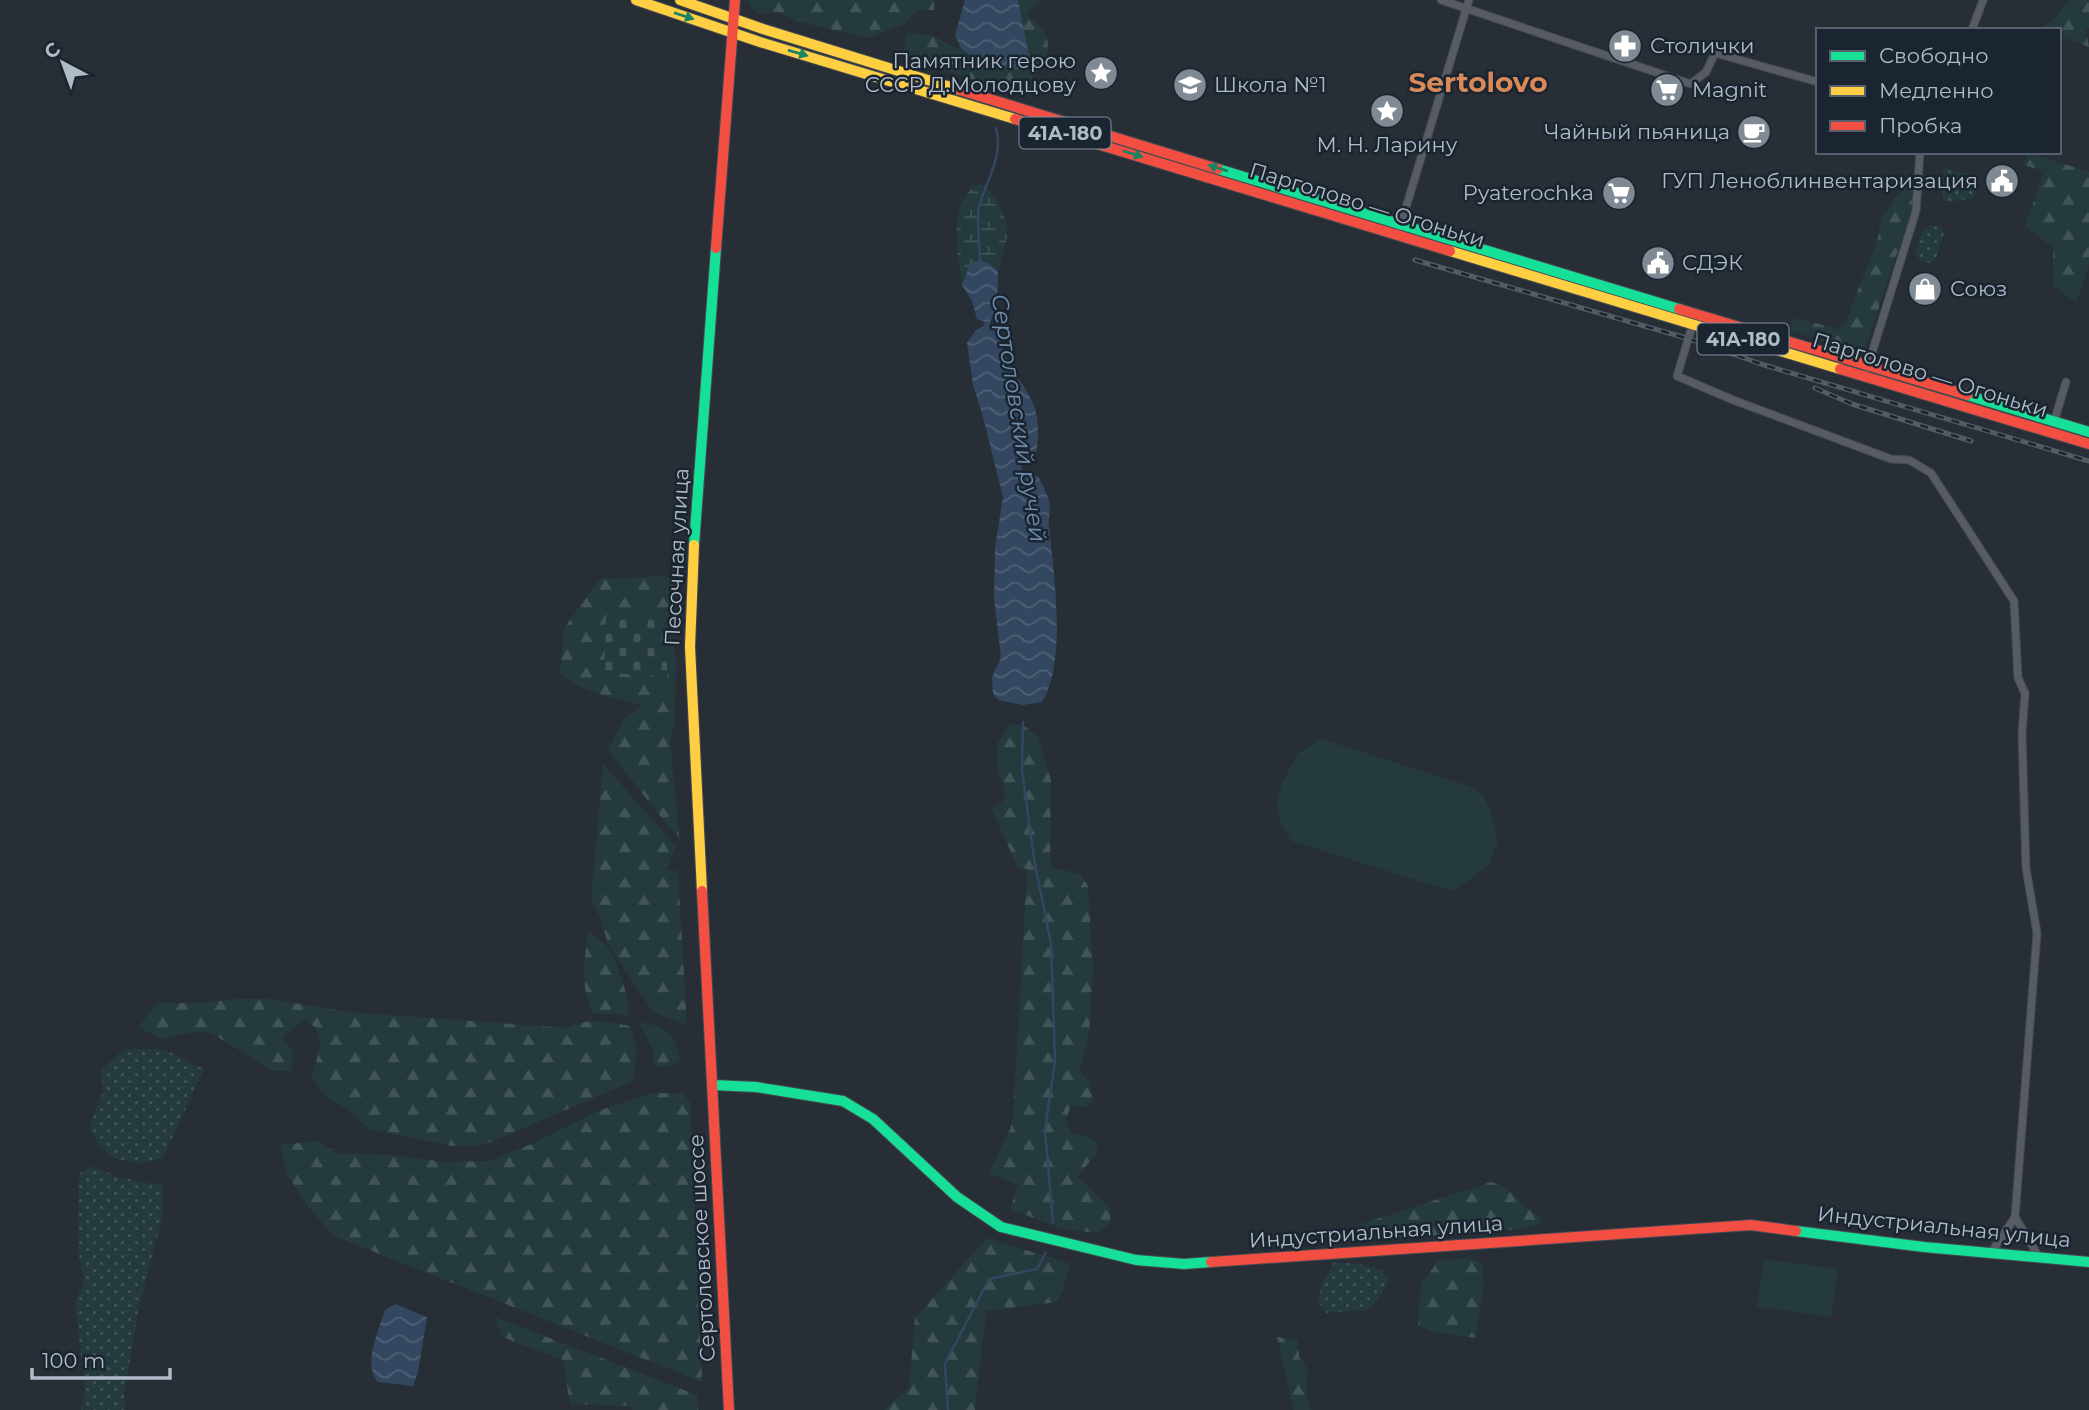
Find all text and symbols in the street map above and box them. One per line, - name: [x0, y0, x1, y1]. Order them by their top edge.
- one-way arrow: [674, 11, 695, 22]
- pharmacy icon: Столички: [1606, 27, 1644, 65]
- north arrow: [28, 28, 98, 98]
- legend: [1816, 28, 2061, 154]
- place label: Столички: [1650, 33, 1754, 58]
- text: С: [39, 37, 65, 64]
- text: Свободно: [1879, 43, 1989, 68]
- one-way arrow: [788, 48, 809, 58]
- place label: Памятник герою СССР Д.Молодцову: [865, 48, 1076, 97]
- place icon: Памятник герою СССР Д.Молодцову: [1082, 54, 1120, 92]
- district label: Sertolovo: [1408, 65, 1548, 99]
- school or university icon: Школа №1: [1171, 66, 1209, 104]
- supermarket icon: Magnit: [1648, 71, 1686, 109]
- place label: Школа №1: [1214, 72, 1327, 97]
- place label: Magnit: [1692, 77, 1767, 102]
- text: Медленно: [1879, 78, 1994, 103]
- place icon: М. Н. Ларину: [1368, 92, 1406, 130]
- cafe icon: Чайный пьяница: [1735, 113, 1773, 151]
- text: Пробка: [1879, 113, 1962, 138]
- road number: 41А-180: [1020, 118, 1110, 148]
- place label: Чайный пьяница: [1545, 119, 1730, 144]
- place label: М. Н. Ларину: [1317, 132, 1458, 157]
- one-way arrow: [1123, 149, 1144, 159]
- street label: Парголово — Огоньки: [1246, 157, 1488, 252]
- public building icon: ГУП Леноблинвентаризация: [1983, 162, 2021, 200]
- one-way arrow: [1207, 163, 1228, 173]
- place label: ГУП Леноблинвентаризация: [1661, 168, 1978, 193]
- supermarket icon: Pyaterochka: [1600, 174, 1638, 212]
- place label: Pyaterochka: [1463, 180, 1594, 205]
- public building icon: СДЭК: [1639, 244, 1677, 282]
- place label: СДЭК: [1682, 250, 1743, 275]
- shop icon: Союз: [1906, 270, 1944, 308]
- place label: Союз: [1950, 276, 2007, 301]
- water label: Сертоловский ручей: [986, 292, 1052, 544]
- road number: 41А-180: [1698, 324, 1788, 354]
- street label: Парголово — Огоньки: [1809, 327, 2051, 422]
- street label: Песочная улица: [659, 467, 694, 647]
- street label: Сертоловское шоссе: [683, 1133, 720, 1363]
- street label: Индустриальная улица: [1816, 1201, 2072, 1252]
- street label: Индустриальная улица: [1248, 1210, 1504, 1253]
- scale bar: [32, 1336, 170, 1380]
- text: 100 m: [42, 1348, 105, 1373]

